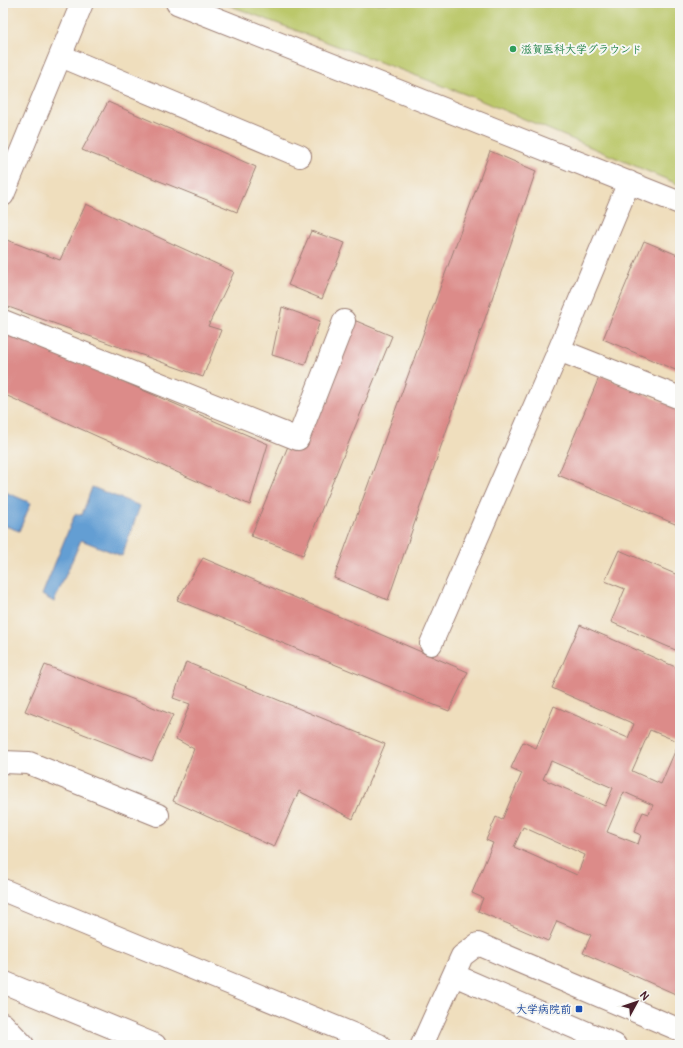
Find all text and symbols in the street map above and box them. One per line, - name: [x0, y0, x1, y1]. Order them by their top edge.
- place label: 滋賀医科大学グラウンド: [521, 43, 642, 56]
- marker: 滋賀医科大学グラウンド: [508, 44, 518, 54]
- north arrow: [617, 982, 657, 1022]
- text: N: [637, 989, 652, 1003]
- place label: 大学病院前: [516, 1003, 571, 1016]
- marker: 大学病院前: [574, 1004, 584, 1014]

